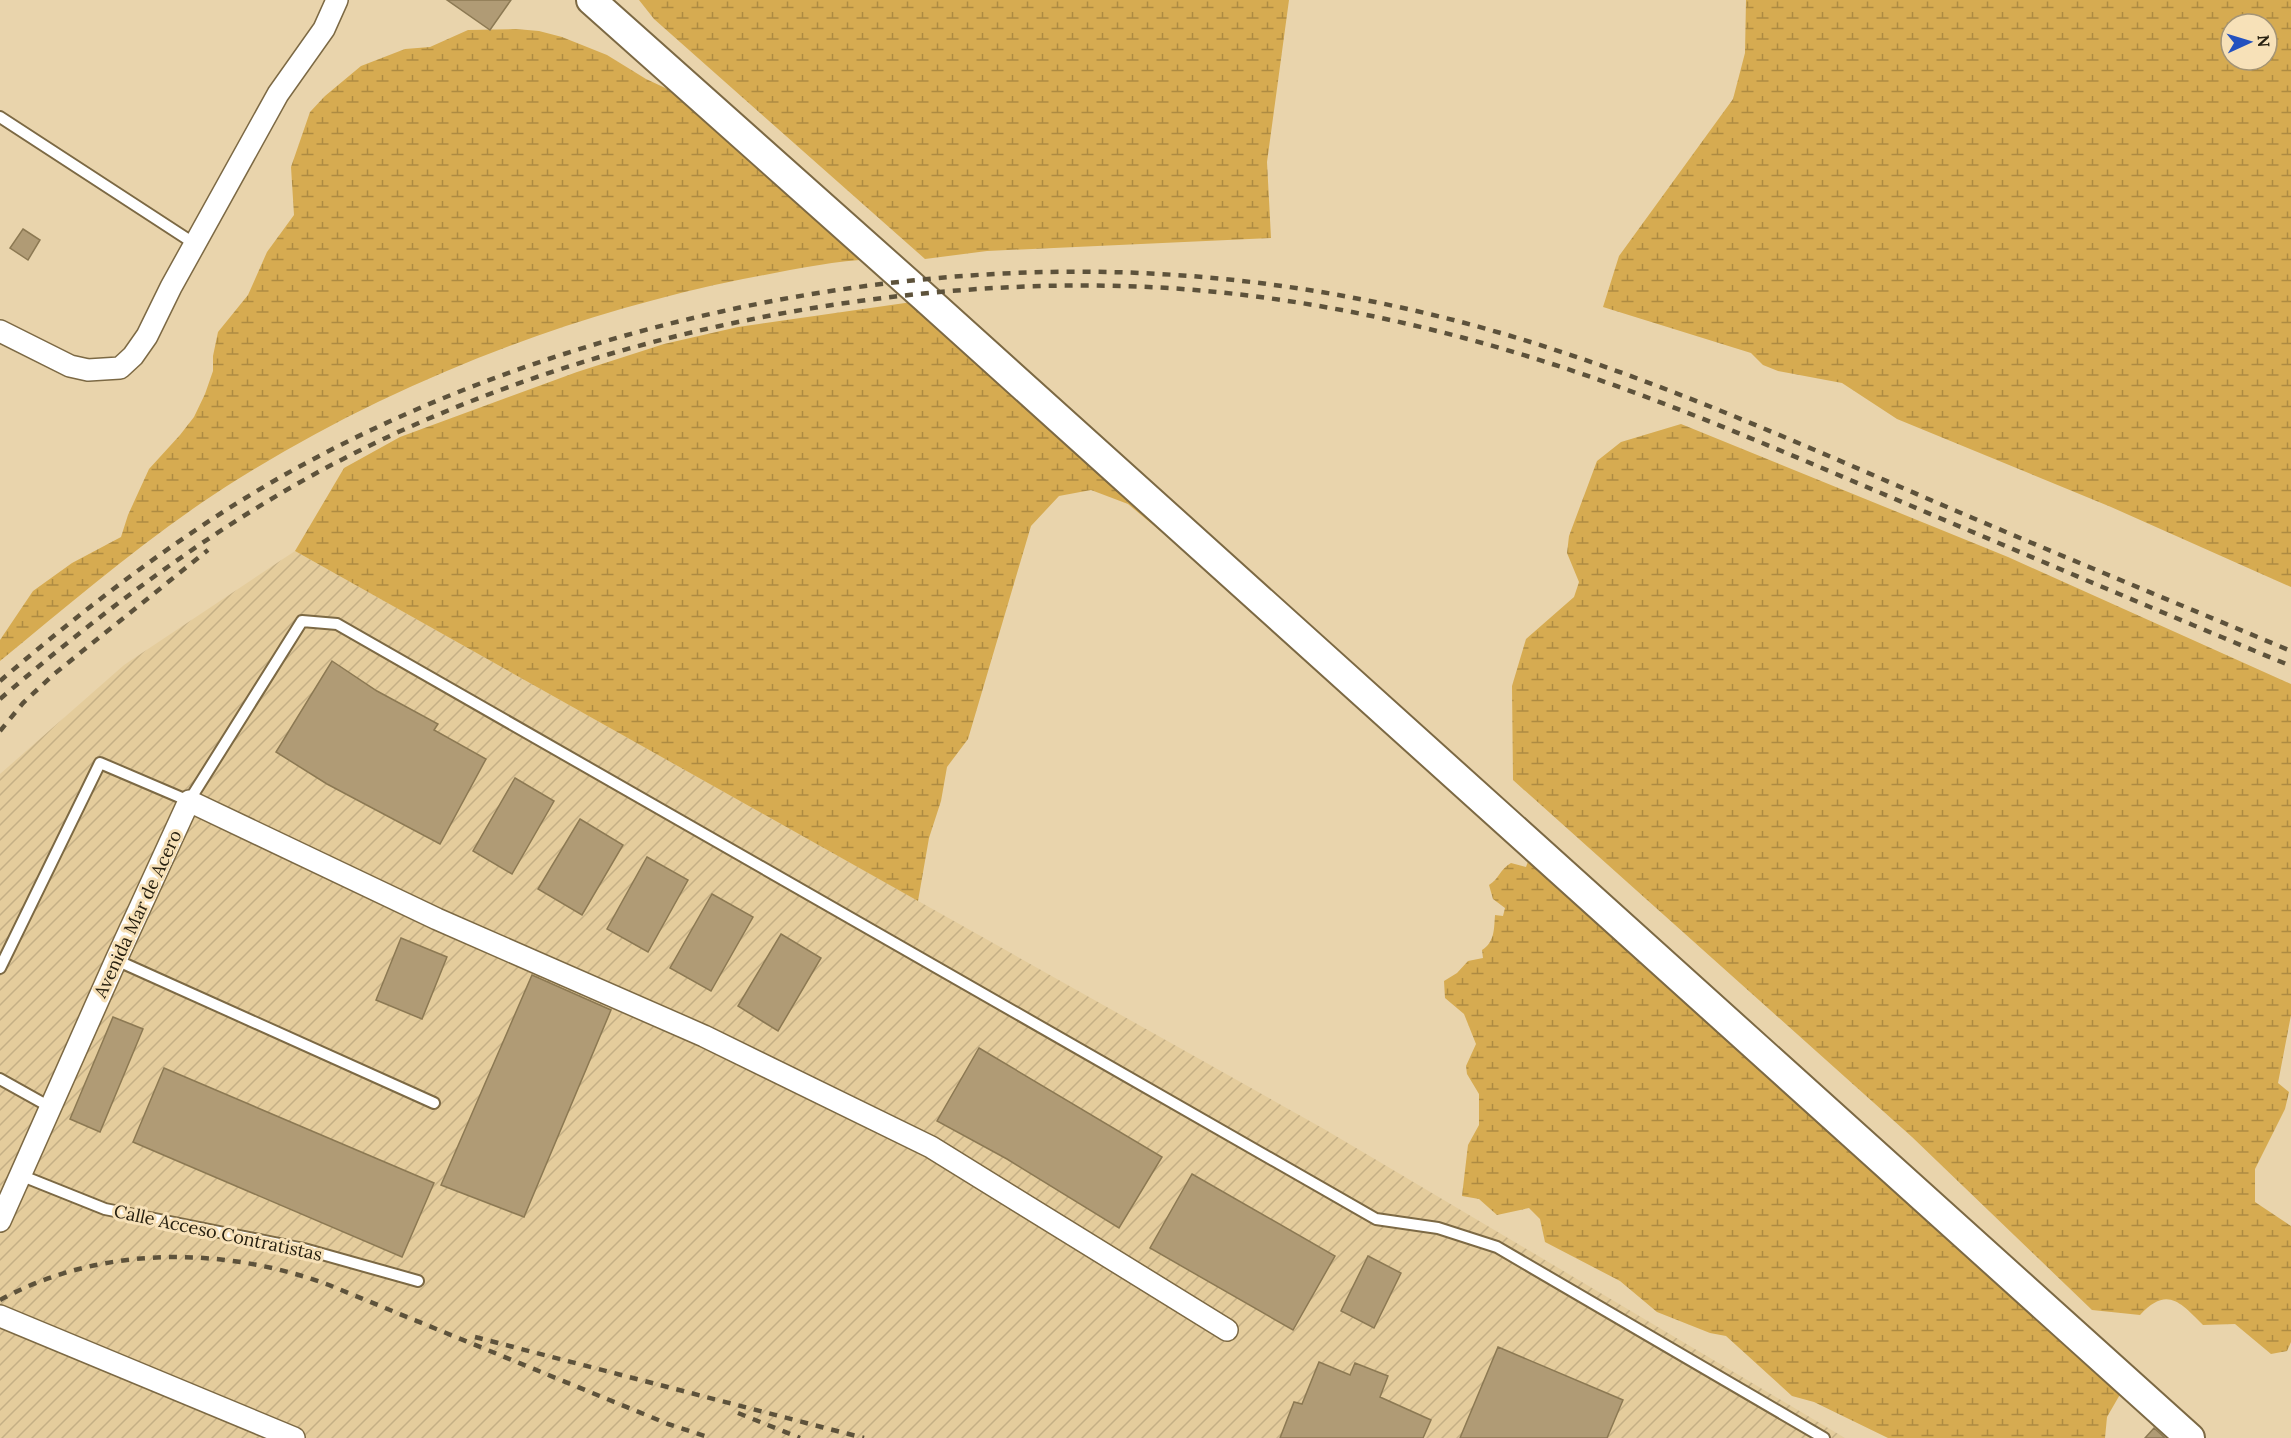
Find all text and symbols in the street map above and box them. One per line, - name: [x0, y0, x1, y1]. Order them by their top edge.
- north arrow: [2219, 12, 2279, 72]
- text: N: [2254, 34, 2274, 48]
- street label: Avenida Mar de Acero: [88, 826, 187, 1002]
- street label: Calle Acceso Contratistas: [112, 1199, 324, 1266]

